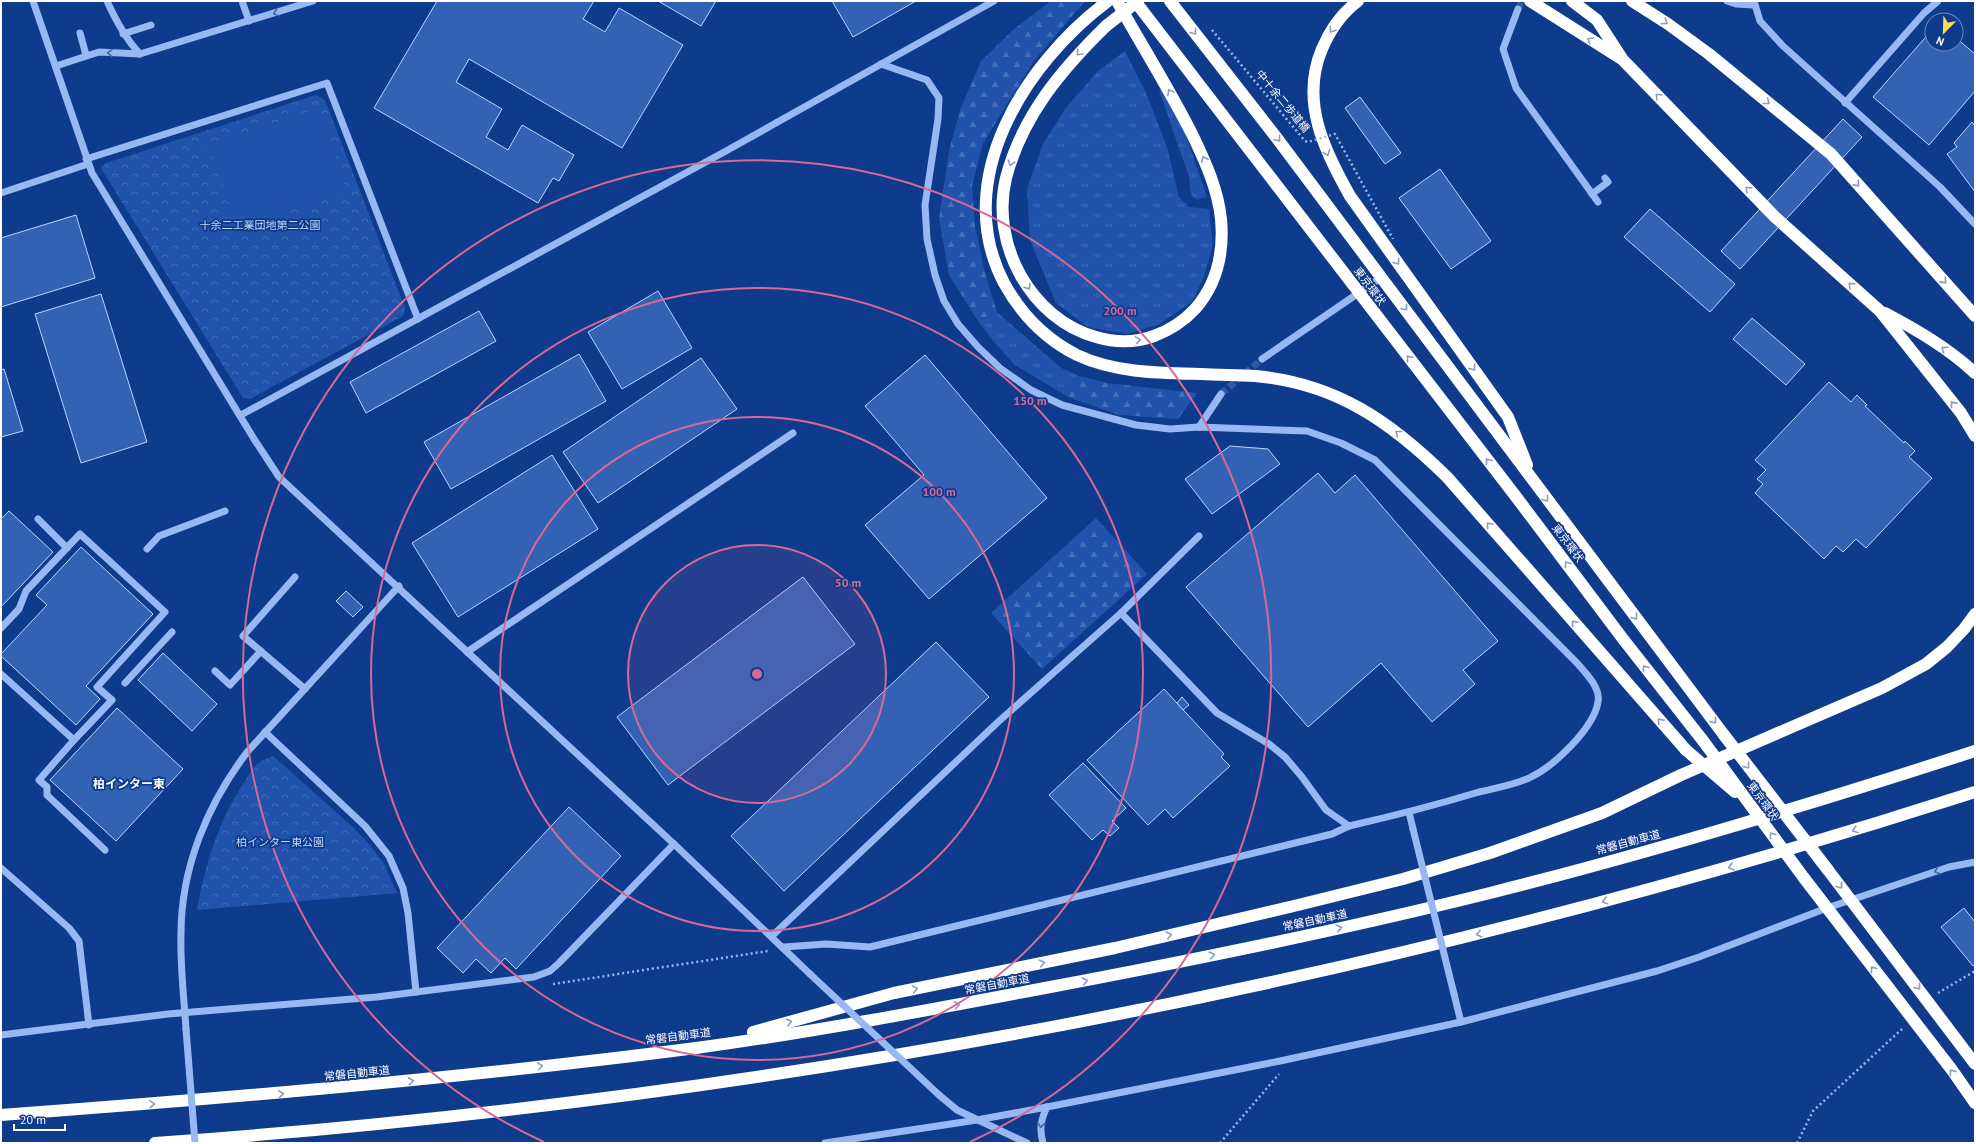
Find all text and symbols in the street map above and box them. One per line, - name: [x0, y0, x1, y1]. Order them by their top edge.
- one-way arrow: [273, 8, 280, 17]
- north arrow: [1924, 12, 1964, 52]
- one-way arrow: [1661, 17, 1668, 25]
- one-way arrow: [1330, 25, 1337, 32]
- one-way arrow: [1190, 27, 1197, 34]
- text: N: [1934, 33, 1946, 49]
- one-way arrow: [1587, 37, 1594, 45]
- one-way arrow: [107, 48, 113, 57]
- one-way arrow: [1076, 48, 1083, 56]
- street label: 中十余二歩道橋: [1253, 67, 1313, 135]
- one-way arrow: [1167, 89, 1175, 96]
- one-way arrow: [1655, 93, 1663, 101]
- one-way arrow: [1763, 97, 1770, 104]
- one-way arrow: [1273, 135, 1280, 142]
- one-way arrow: [1323, 150, 1331, 157]
- one-way arrow: [1201, 156, 1209, 164]
- one-way arrow: [1007, 159, 1016, 166]
- one-way arrow: [1853, 179, 1860, 186]
- one-way arrow: [1745, 186, 1753, 194]
- park label: 十余二工業団地第二公園: [200, 218, 321, 232]
- one-way arrow: [1393, 258, 1400, 265]
- street label: 東京環状: [1351, 264, 1389, 309]
- one-way arrow: [1939, 276, 1946, 284]
- one-way arrow: [1848, 282, 1856, 289]
- one-way arrow: [1023, 283, 1031, 290]
- text: 200 m: [1103, 303, 1137, 318]
- one-way arrow: [1400, 304, 1407, 311]
- one-way arrow: [1135, 336, 1142, 345]
- one-way arrow: [1942, 347, 1949, 354]
- one-way arrow: [1407, 355, 1414, 362]
- one-way arrow: [1468, 364, 1476, 371]
- text: 150 m: [1013, 393, 1047, 408]
- one-way arrow: [1951, 401, 1958, 408]
- one-way arrow: [1395, 430, 1402, 437]
- one-way arrow: [1486, 458, 1493, 465]
- text: 100 m: [922, 484, 956, 499]
- one-way arrow: [1541, 494, 1548, 501]
- street label: 東京環状: [1549, 521, 1587, 566]
- one-way arrow: [1486, 522, 1494, 530]
- one-way arrow: [1564, 561, 1572, 568]
- text: 50 m: [835, 575, 861, 590]
- one-way arrow: [1631, 613, 1638, 620]
- one-way arrow: [1572, 620, 1579, 628]
- one-way arrow: [1643, 665, 1650, 672]
- centre of rings: [750, 667, 764, 681]
- one-way arrow: [1709, 717, 1716, 724]
- one-way arrow: [1657, 718, 1665, 726]
- one-way arrow: [1743, 761, 1750, 768]
- district label: 柏インター東: [93, 776, 165, 791]
- street label: 東京環状: [1744, 779, 1782, 824]
- one-way arrow: [1852, 825, 1859, 834]
- street label: 常磐自動車道: [1594, 827, 1662, 857]
- one-way arrow: [1770, 833, 1777, 840]
- park label: 柏インター東公園: [236, 835, 324, 849]
- one-way arrow: [1727, 862, 1734, 871]
- one-way arrow: [1934, 867, 1941, 875]
- one-way arrow: [1835, 881, 1842, 888]
- one-way arrow: [1602, 896, 1609, 905]
- street label: 常磐自動車道: [1281, 906, 1349, 934]
- one-way arrow: [1336, 924, 1343, 933]
- one-way arrow: [1476, 930, 1483, 938]
- one-way arrow: [1166, 932, 1172, 940]
- one-way arrow: [1209, 951, 1215, 960]
- one-way arrow: [1039, 959, 1045, 967]
- one-way arrow: [1871, 966, 1878, 973]
- street label: 常磐自動車道: [963, 971, 1031, 997]
- one-way arrow: [1082, 977, 1088, 985]
- one-way arrow: [1914, 983, 1921, 990]
- one-way arrow: [912, 986, 918, 994]
- one-way arrow: [954, 1001, 960, 1010]
- one-way arrow: [785, 1018, 792, 1027]
- street label: 常磐自動車道: [644, 1025, 712, 1047]
- one-way arrow: [537, 1062, 543, 1071]
- street label: 常磐自動車道: [323, 1063, 391, 1083]
- one-way arrow: [1950, 1069, 1957, 1076]
- one-way arrow: [408, 1077, 414, 1086]
- one-way arrow: [278, 1089, 284, 1098]
- one-way arrow: [149, 1099, 155, 1108]
- scale bar: [14, 1106, 65, 1132]
- text: 20 m: [20, 1112, 46, 1127]
- one-way arrow: [1037, 1121, 1046, 1128]

